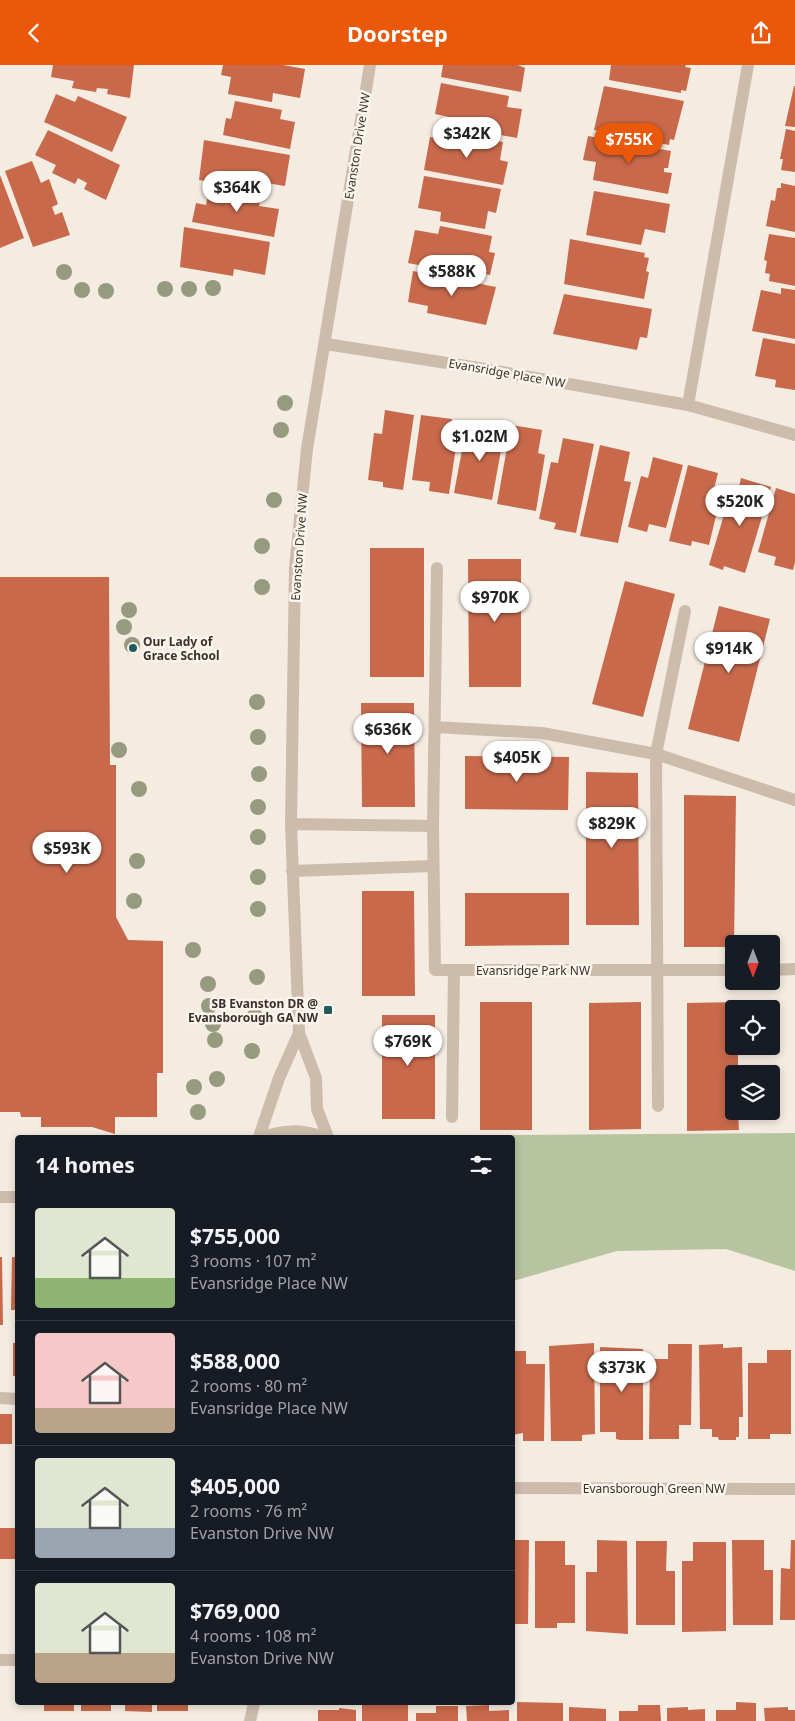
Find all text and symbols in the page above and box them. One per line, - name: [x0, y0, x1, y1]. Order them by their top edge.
- text: Doorstep: [347, 18, 448, 48]
- icon: back: [20, 19, 48, 47]
- icon: share: [747, 19, 775, 47]
- street label: Evanston Drive NW: [340, 91, 374, 201]
- pin: $342K: [432, 117, 502, 159]
- text: $342K: [443, 122, 491, 144]
- pin: $755K: [594, 123, 664, 165]
- text: $755K: [605, 128, 653, 150]
- pin: $364K: [202, 171, 272, 213]
- text: $364K: [213, 176, 261, 198]
- pin: $588K: [417, 255, 487, 297]
- text: $588K: [428, 260, 476, 282]
- street label: Evansridge Place NW: [447, 354, 567, 392]
- pin: $1.02M: [439, 419, 521, 462]
- text: $1.02M: [452, 425, 508, 447]
- pin: $520K: [705, 485, 775, 527]
- text: $520K: [716, 490, 764, 512]
- street label: Evanston Drive NW: [287, 493, 311, 601]
- pin: $970K: [460, 581, 530, 623]
- text: $970K: [471, 586, 519, 608]
- pin: $914K: [694, 631, 764, 674]
- place label: Our Lady of Grace School: [143, 633, 220, 664]
- text: $914K: [705, 637, 753, 659]
- marker: Our Lady of Grace School: [127, 642, 139, 654]
- pin: $636K: [353, 713, 423, 755]
- text: $636K: [364, 718, 412, 740]
- pin: $405K: [482, 741, 552, 783]
- text: $405K: [493, 746, 541, 768]
- pin: $829K: [577, 807, 647, 849]
- text: $829K: [588, 812, 636, 834]
- pin: $593K: [32, 831, 102, 874]
- text: $593K: [43, 837, 91, 859]
- north arrow: [725, 935, 780, 990]
- map controls: [725, 935, 780, 1120]
- street label: Evansridge Park NW: [476, 962, 590, 979]
- place label: SB Evanston DR @ Evansborough GA NW: [188, 995, 318, 1026]
- button: locate: [725, 1000, 780, 1055]
- marker: SB Evanston DR @ Evansborough GA NW: [322, 1004, 334, 1016]
- pin: $769K: [373, 1025, 443, 1067]
- text: $769K: [384, 1030, 432, 1052]
- button: layers: [725, 1065, 780, 1120]
- text: 14 homes: [35, 1151, 135, 1179]
- icon: filters: [467, 1151, 495, 1179]
- text: $755,000: [190, 1222, 280, 1250]
- icon: home: [75, 1228, 135, 1288]
- text: 3 rooms · 107 m²: [190, 1250, 316, 1272]
- text: Evansridge Place NW: [190, 1272, 348, 1294]
- text: $588,000: [190, 1347, 280, 1375]
- pin: $373K: [587, 1351, 657, 1393]
- icon: home: [75, 1353, 135, 1413]
- text: $373K: [598, 1356, 646, 1378]
- text: 2 rooms · 80 m²: [190, 1375, 307, 1397]
- text: Evansridge Place NW: [190, 1397, 348, 1419]
- text: $405,000: [190, 1472, 280, 1500]
- icon: home: [75, 1478, 135, 1538]
- street label: Evansborough Green NW: [583, 1480, 725, 1497]
- text: 2 rooms · 76 m²: [190, 1500, 307, 1522]
- text: Evanston Drive NW: [190, 1522, 334, 1544]
- text: $769,000: [190, 1597, 280, 1625]
- icon: home: [75, 1603, 135, 1663]
- text: 4 rooms · 108 m²: [190, 1625, 316, 1647]
- text: Evanston Drive NW: [190, 1647, 334, 1669]

